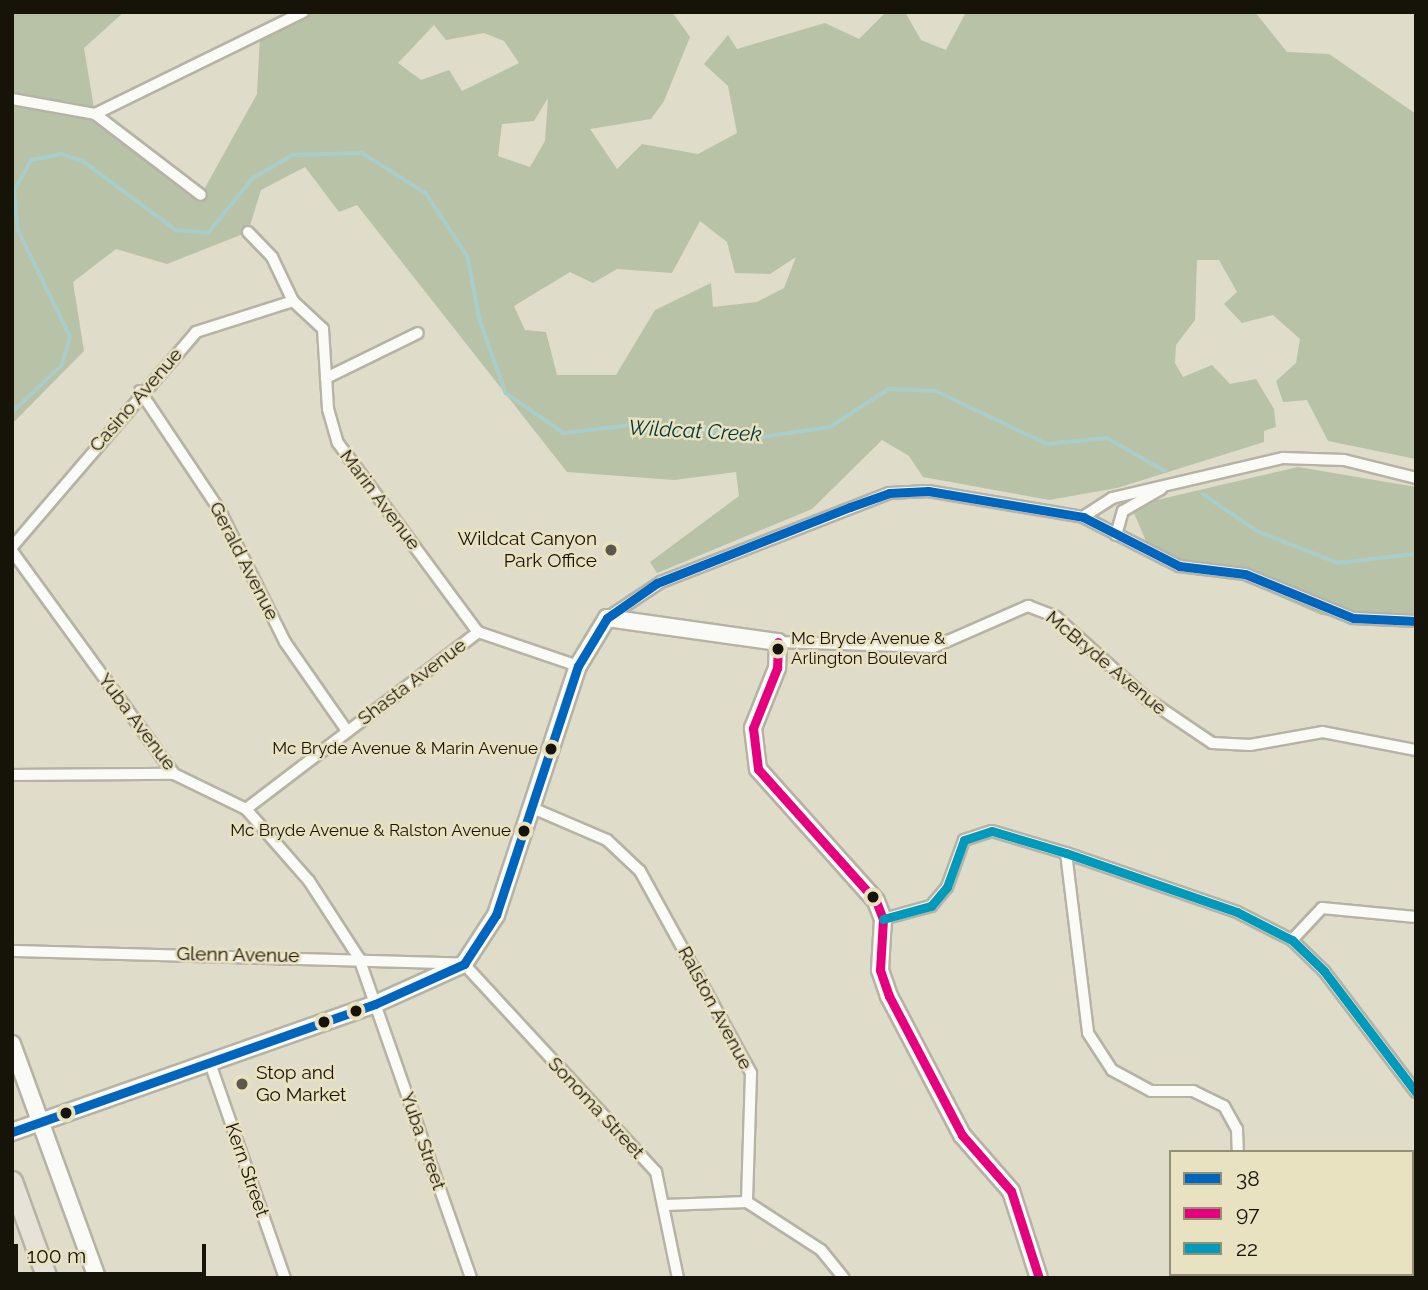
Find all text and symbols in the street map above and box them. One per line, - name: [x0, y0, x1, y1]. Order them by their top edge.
- street label: Casino Avenue: [85, 343, 187, 457]
- water label: Wildcat Creek: [628, 415, 762, 447]
- street label: Marin Avenue: [335, 445, 425, 555]
- street label: Gerald Avenue: [204, 498, 284, 624]
- place label: Wildcat Canyon Park Office: [457, 528, 597, 572]
- marker: Wildcat Canyon Park Office: [603, 542, 619, 558]
- street label: McBryde Avenue: [1041, 606, 1171, 720]
- place label: Mc Bryde Avenue & Arlington Boulevard: [791, 629, 947, 669]
- street label: Shasta Avenue: [353, 634, 471, 730]
- marker: Mc Bryde Avenue & Arlington Boulevard: [771, 642, 785, 656]
- street label: Yuba Avenue: [93, 669, 181, 775]
- place label: Mc Bryde Avenue & Marin Avenue: [271, 739, 538, 759]
- marker: Mc Bryde Avenue & Marin Avenue: [544, 742, 558, 756]
- place label: Mc Bryde Avenue & Ralston Avenue: [229, 821, 511, 841]
- marker: Mc Bryde Avenue & Ralston Avenue: [517, 824, 531, 838]
- unlabelled marker: [866, 890, 880, 904]
- street label: Ralston Avenue: [673, 942, 757, 1074]
- street label: Glenn Avenue: [176, 943, 300, 967]
- unlabelled marker: [349, 1004, 363, 1018]
- unlabelled marker: [317, 1015, 331, 1029]
- street label: Sonoma Street: [543, 1052, 649, 1164]
- place label: Stop and Go Market: [256, 1062, 346, 1106]
- marker: Stop and Go Market: [234, 1076, 250, 1092]
- street label: Yuba Street: [396, 1089, 450, 1193]
- unlabelled marker: [59, 1106, 73, 1120]
- street label: Kern Street: [220, 1120, 274, 1220]
- legend: [1169, 1150, 1414, 1276]
- text: 38: [1236, 1166, 1260, 1191]
- text: 97: [1236, 1201, 1259, 1226]
- scale bar: [18, 1230, 210, 1274]
- text: 22: [1236, 1236, 1258, 1261]
- text: 100 m: [27, 1243, 86, 1268]

